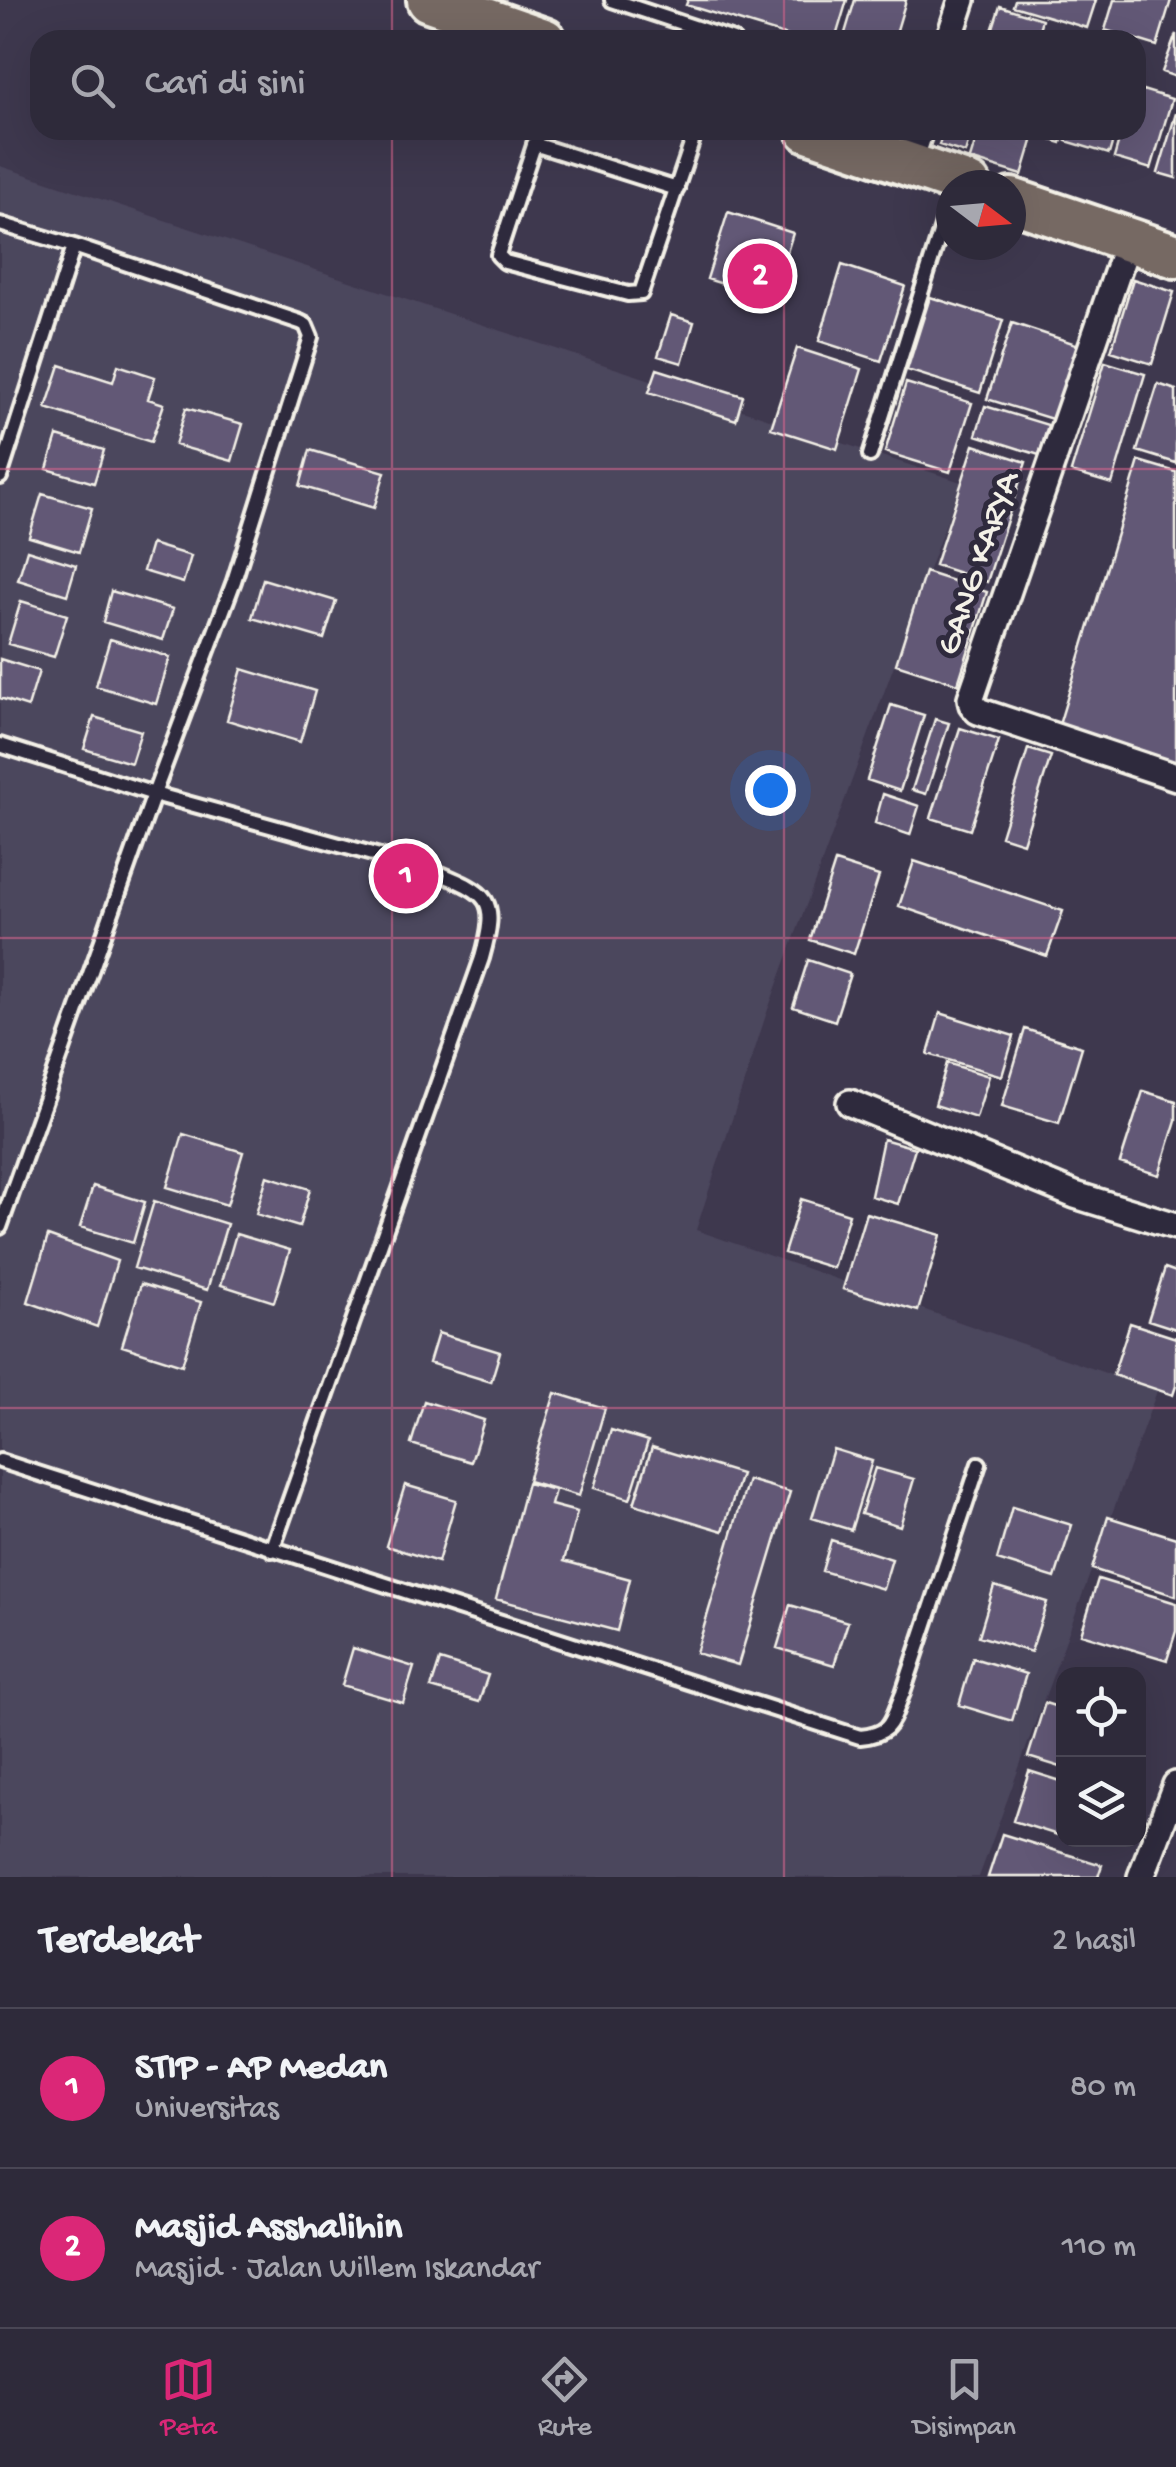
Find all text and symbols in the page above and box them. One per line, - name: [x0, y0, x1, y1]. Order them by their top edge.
- search box: [30, 30, 1146, 140]
- icon: search: [65, 58, 120, 113]
- text: Cari di sini: [145, 63, 305, 107]
- north arrow: [936, 170, 1026, 260]
- pin: 2: [728, 238, 792, 314]
- street label: GANG KARYA: [930, 465, 1031, 661]
- your location: [745, 765, 796, 816]
- pin: 1: [374, 838, 438, 914]
- map controls: [1056, 1667, 1146, 1847]
- button: locate: [1056, 1667, 1146, 1757]
- button: layers: [1056, 1757, 1146, 1847]
- text: Terdekat: [40, 1918, 198, 1967]
- text: 2 hasil: [1052, 1923, 1136, 1961]
- text: STIP - AP Medan: [135, 2047, 387, 2091]
- text: 1: [66, 2069, 79, 2107]
- text: 80 m: [1070, 2069, 1136, 2107]
- text: Universitas: [135, 2091, 279, 2129]
- text: Masjid Asshalihin: [135, 2207, 402, 2251]
- text: 2: [65, 2229, 80, 2267]
- text: 110 m: [1062, 2229, 1136, 2267]
- text: Masjid · Jalan Willem Iskandar: [135, 2251, 539, 2289]
- tab: Peta: [160, 2352, 217, 2445]
- tab: Rute: [537, 2352, 592, 2445]
- tab: Disimpan: [913, 2352, 1016, 2445]

